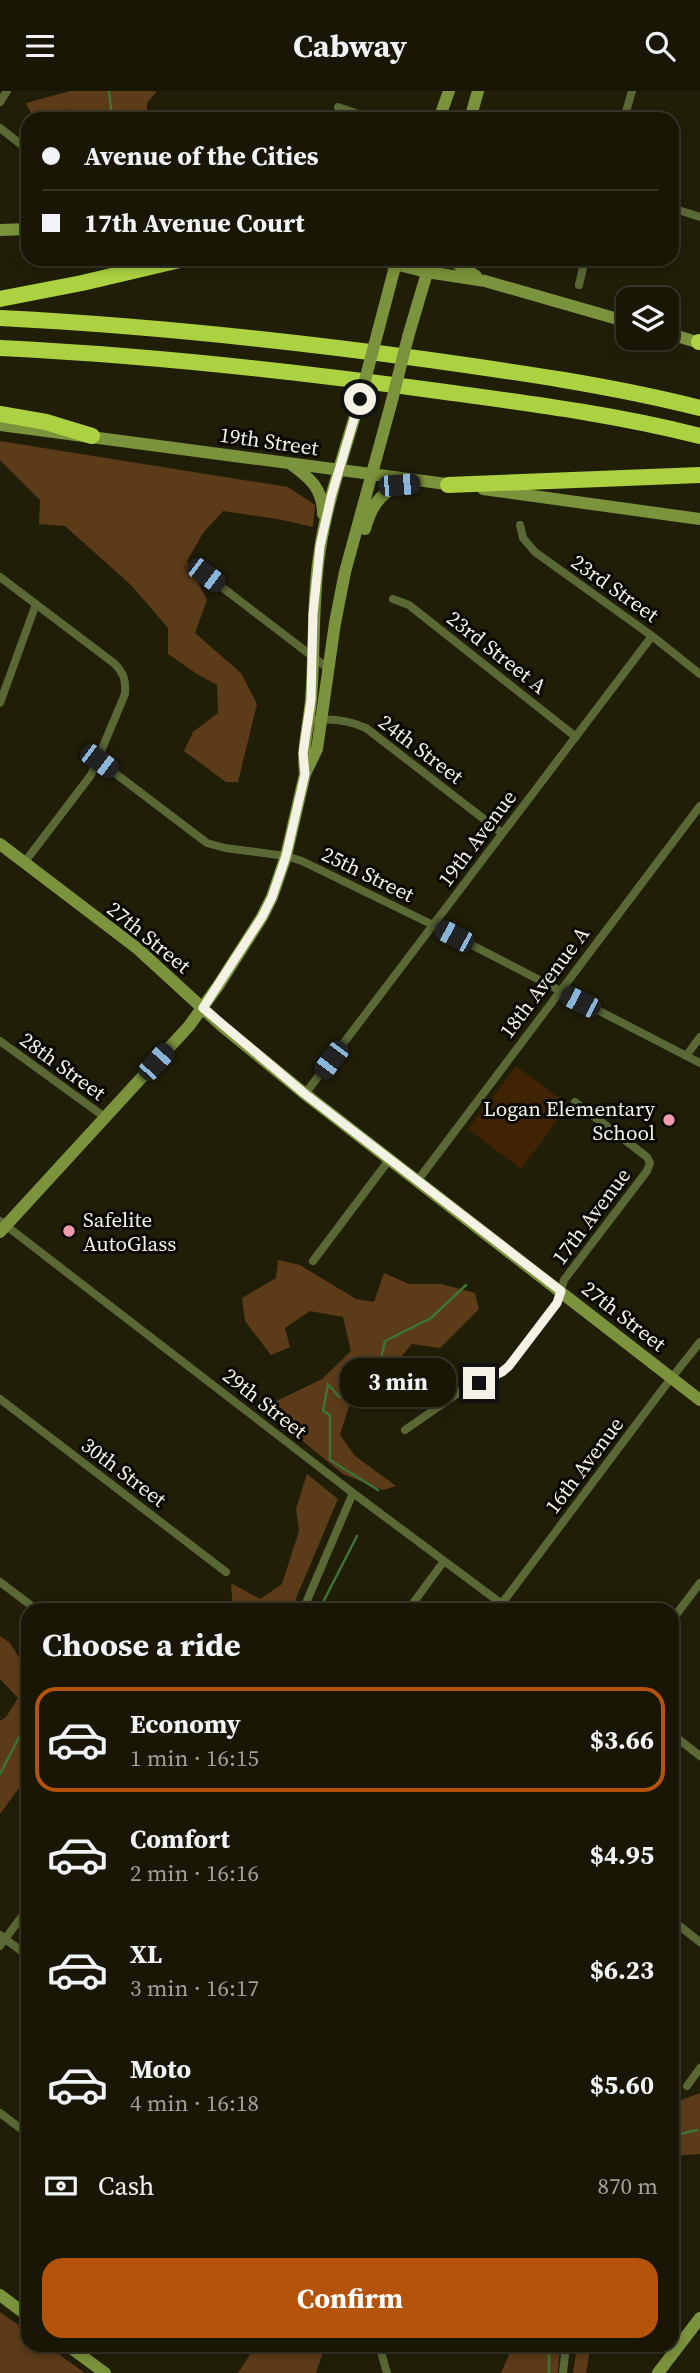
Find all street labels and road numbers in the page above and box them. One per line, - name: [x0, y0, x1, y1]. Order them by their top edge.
- street label: 19th Street: [218, 420, 321, 462]
- street label: 23rd Street: [565, 547, 665, 629]
- street label: 23rd Street A: [441, 604, 553, 700]
- street label: 24th Street: [372, 707, 470, 791]
- street label: 19th Avenue: [431, 784, 523, 892]
- street label: 25th Street: [317, 839, 419, 909]
- street label: 27th Street: [101, 894, 197, 980]
- street label: 18th Avenue A: [492, 920, 596, 1044]
- street label: 28th Street: [14, 1025, 112, 1107]
- street label: 17th Avenue: [545, 1162, 637, 1270]
- street label: 27th Street: [576, 1274, 672, 1358]
- street label: 29th Street: [217, 1361, 313, 1445]
- street label: 16th Avenue: [538, 1411, 630, 1519]
- street label: 30th Street: [75, 1430, 173, 1514]

